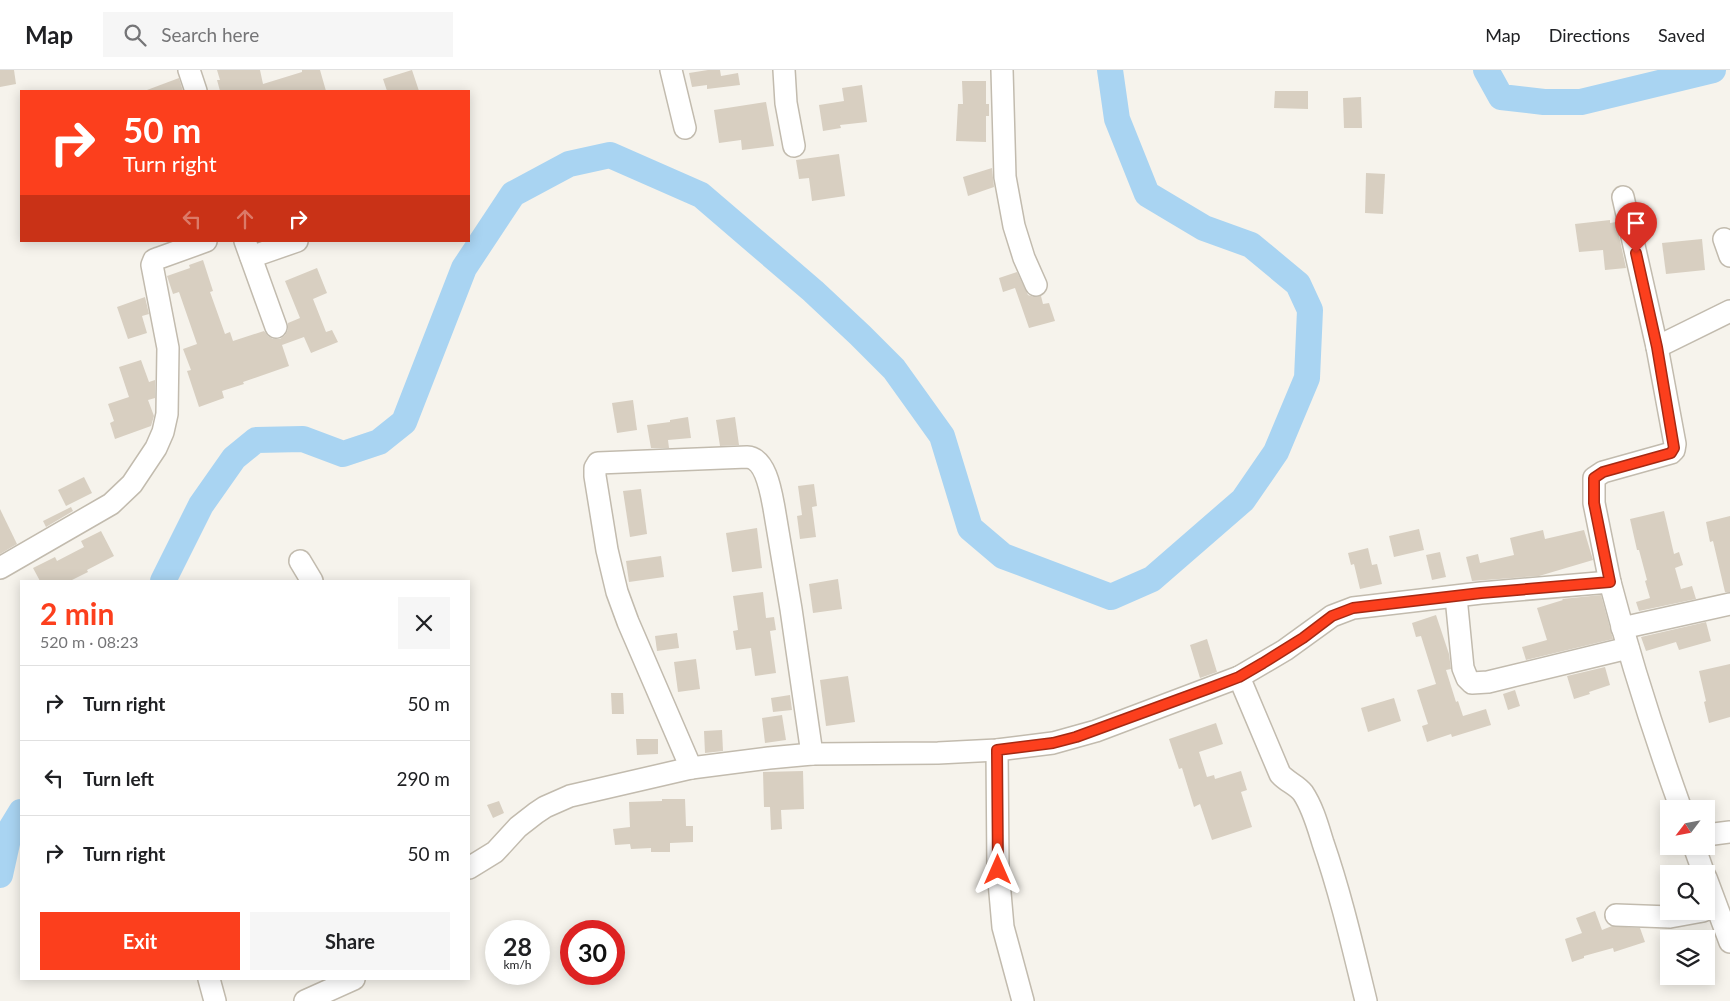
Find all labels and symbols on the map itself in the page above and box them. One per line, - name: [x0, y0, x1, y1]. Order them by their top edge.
- pin: [1615, 202, 1657, 253]
- north arrow: [1660, 800, 1715, 855]
- position arrow: [971, 843, 1023, 895]
- speed limit sign: 30: [560, 920, 625, 985]

